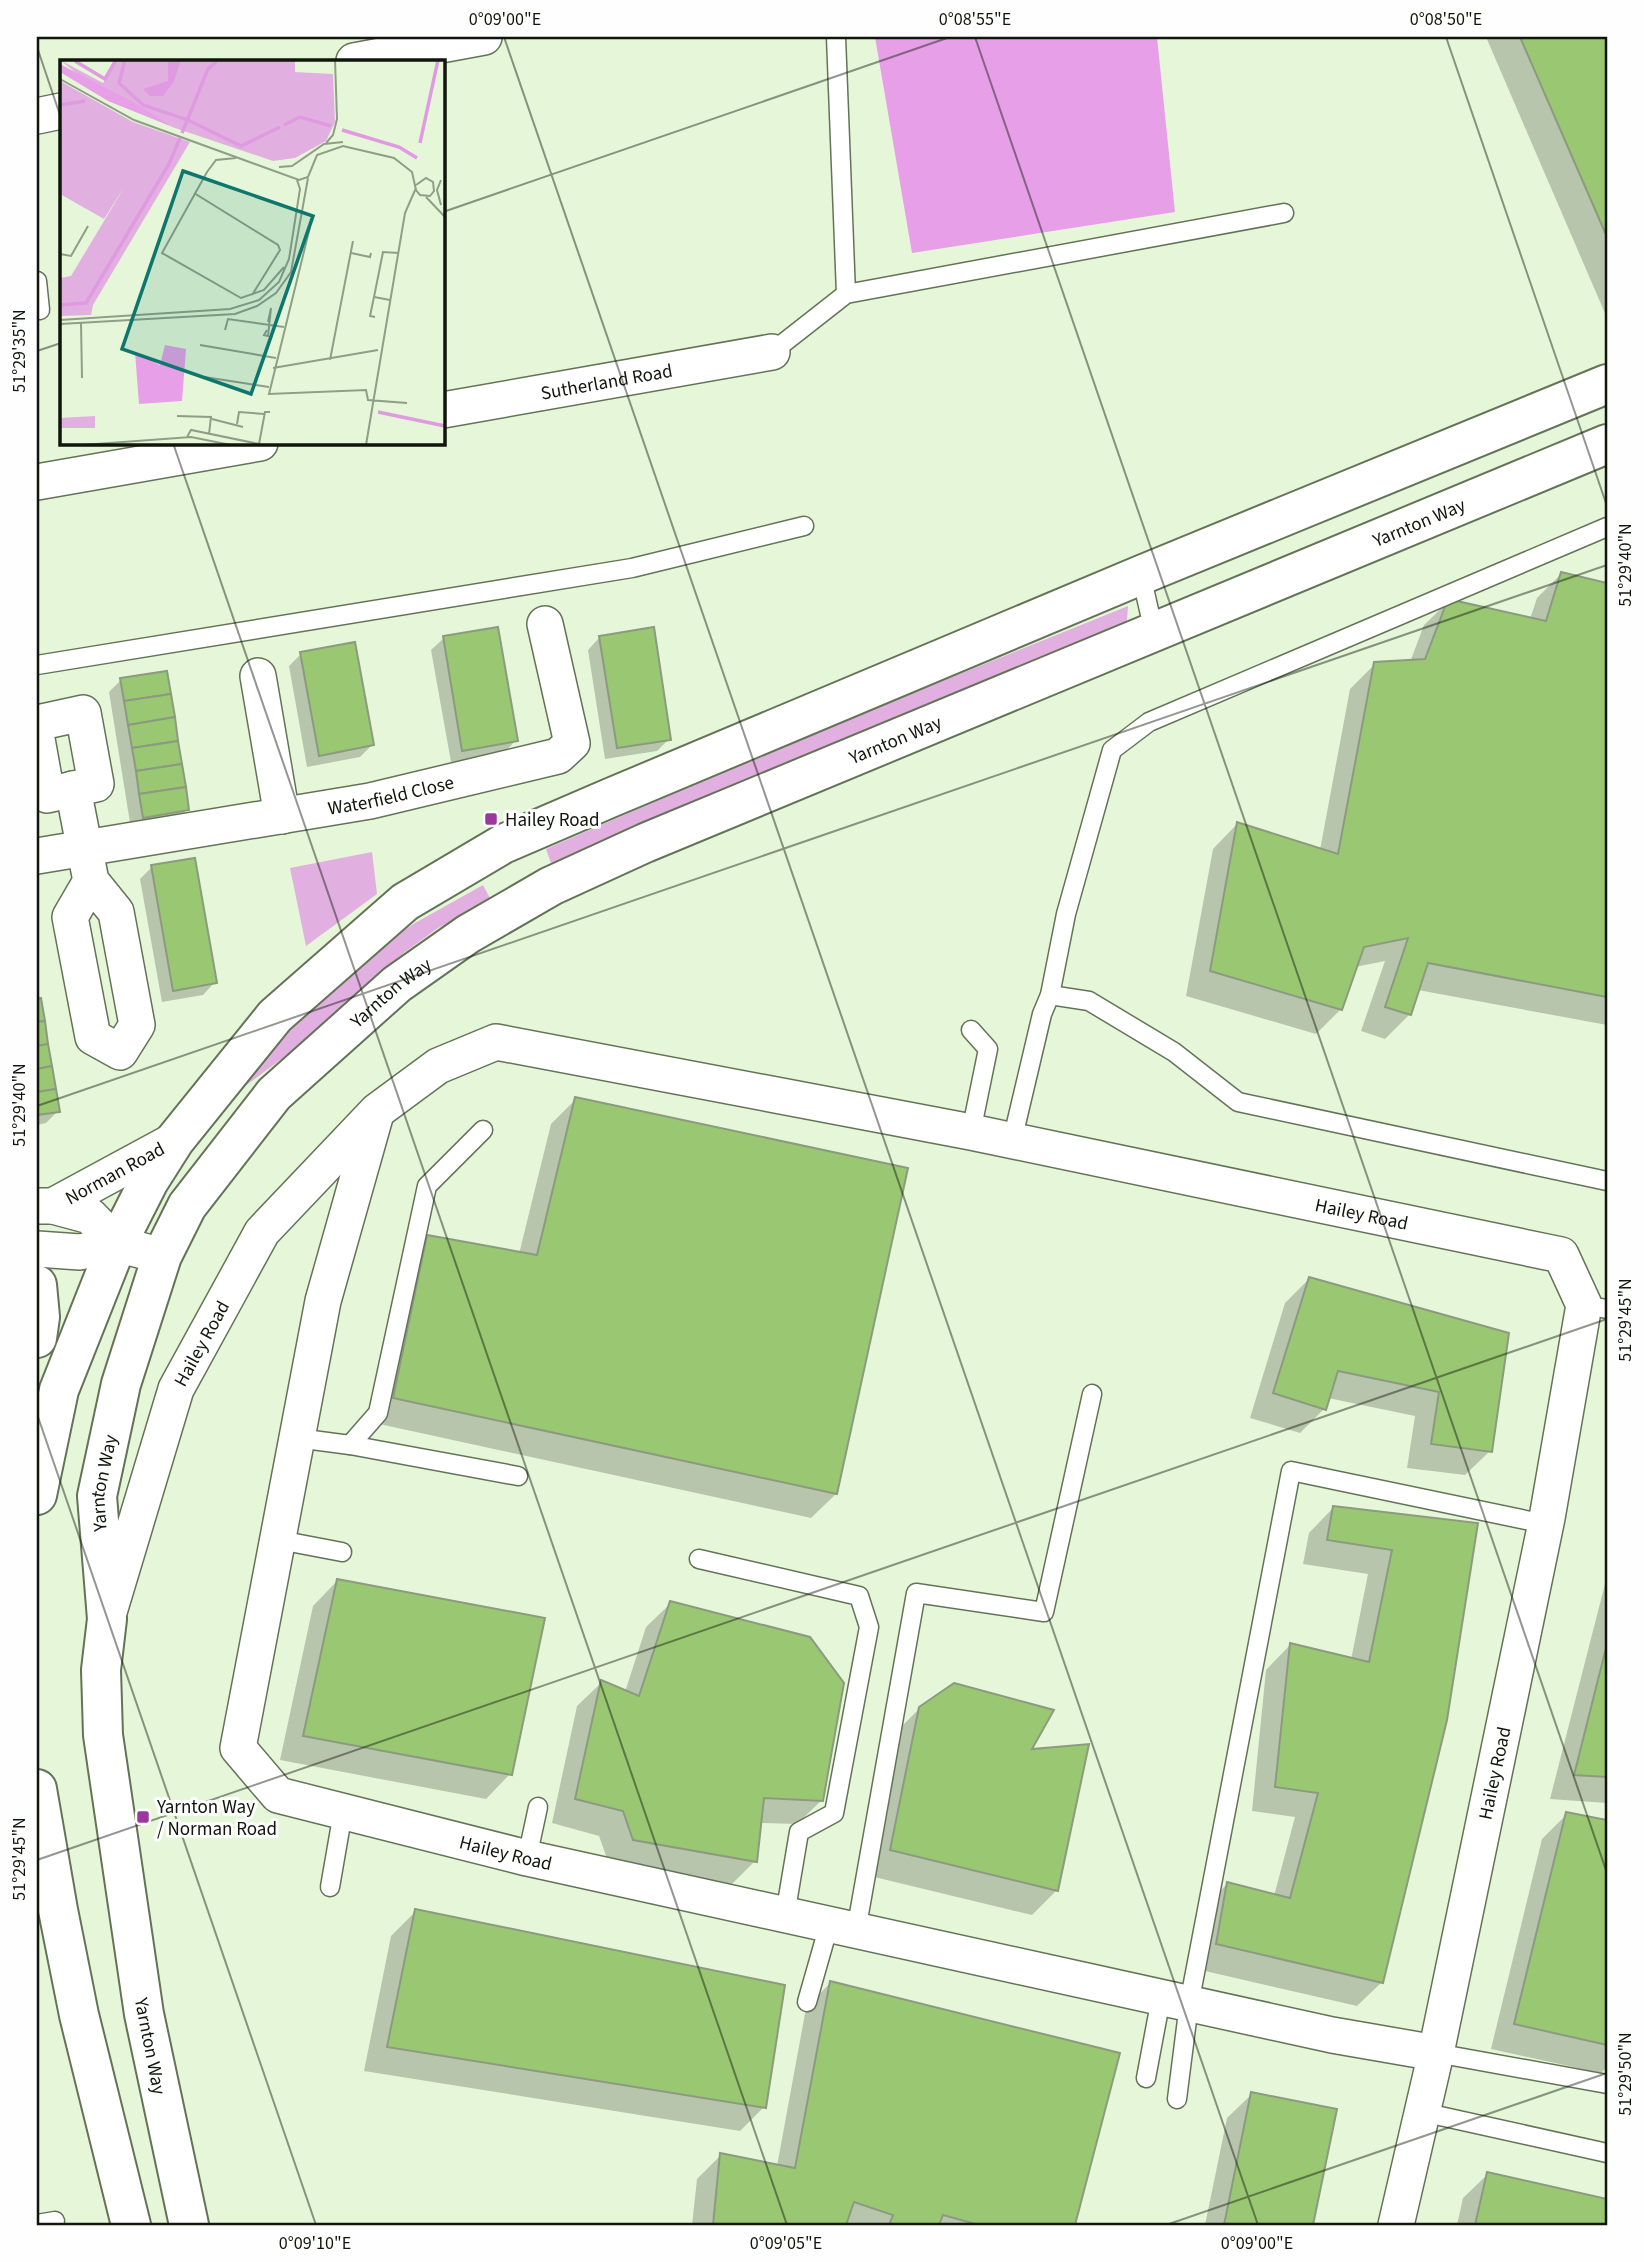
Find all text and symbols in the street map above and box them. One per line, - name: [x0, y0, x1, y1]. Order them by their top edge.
- text: 0°09'00"E: [469, 7, 541, 32]
- text: 0°08'55"E: [939, 7, 1011, 32]
- text: 0°08'50"E: [1410, 7, 1482, 32]
- inset map: [60, 60, 444, 444]
- text: 51°29'35"N: [7, 309, 32, 393]
- street label: Sutherland Road: [539, 358, 675, 408]
- street label: Yarnton Way: [1368, 492, 1470, 555]
- text: 51°29'40"N: [1613, 523, 1638, 607]
- street label: Yarnton Way: [844, 709, 946, 772]
- street label: Waterfield Close: [326, 769, 457, 823]
- place label: Hailey Road: [505, 807, 599, 834]
- marker: Hailey Road: [483, 811, 499, 827]
- street label: Yarnton Way: [344, 952, 438, 1035]
- text: 51°29'40"N: [7, 1063, 32, 1147]
- street label: Norman Road: [61, 1136, 170, 1212]
- street label: Hailey Road: [1312, 1192, 1411, 1238]
- text: 51°29'45"N: [1613, 1278, 1638, 1362]
- street label: Hailey Road: [168, 1296, 237, 1392]
- street label: Yarnton Way: [85, 1432, 125, 1533]
- street label: Hailey Road: [1472, 1724, 1518, 1822]
- place label: Yarnton Way / Norman Road: [156, 1794, 277, 1843]
- marker: Yarnton Way / Norman Road: [135, 1809, 151, 1825]
- text: 51°29'45"N: [7, 1817, 32, 1901]
- street label: Hailey Road: [456, 1829, 554, 1878]
- street label: Yarnton Way: [127, 1995, 172, 2097]
- text: 51°29'50"N: [1613, 2032, 1638, 2116]
- text: 0°09'10"E: [279, 2231, 351, 2256]
- text: 0°09'05"E: [750, 2231, 822, 2256]
- text: 0°09'00"E: [1221, 2231, 1293, 2256]

